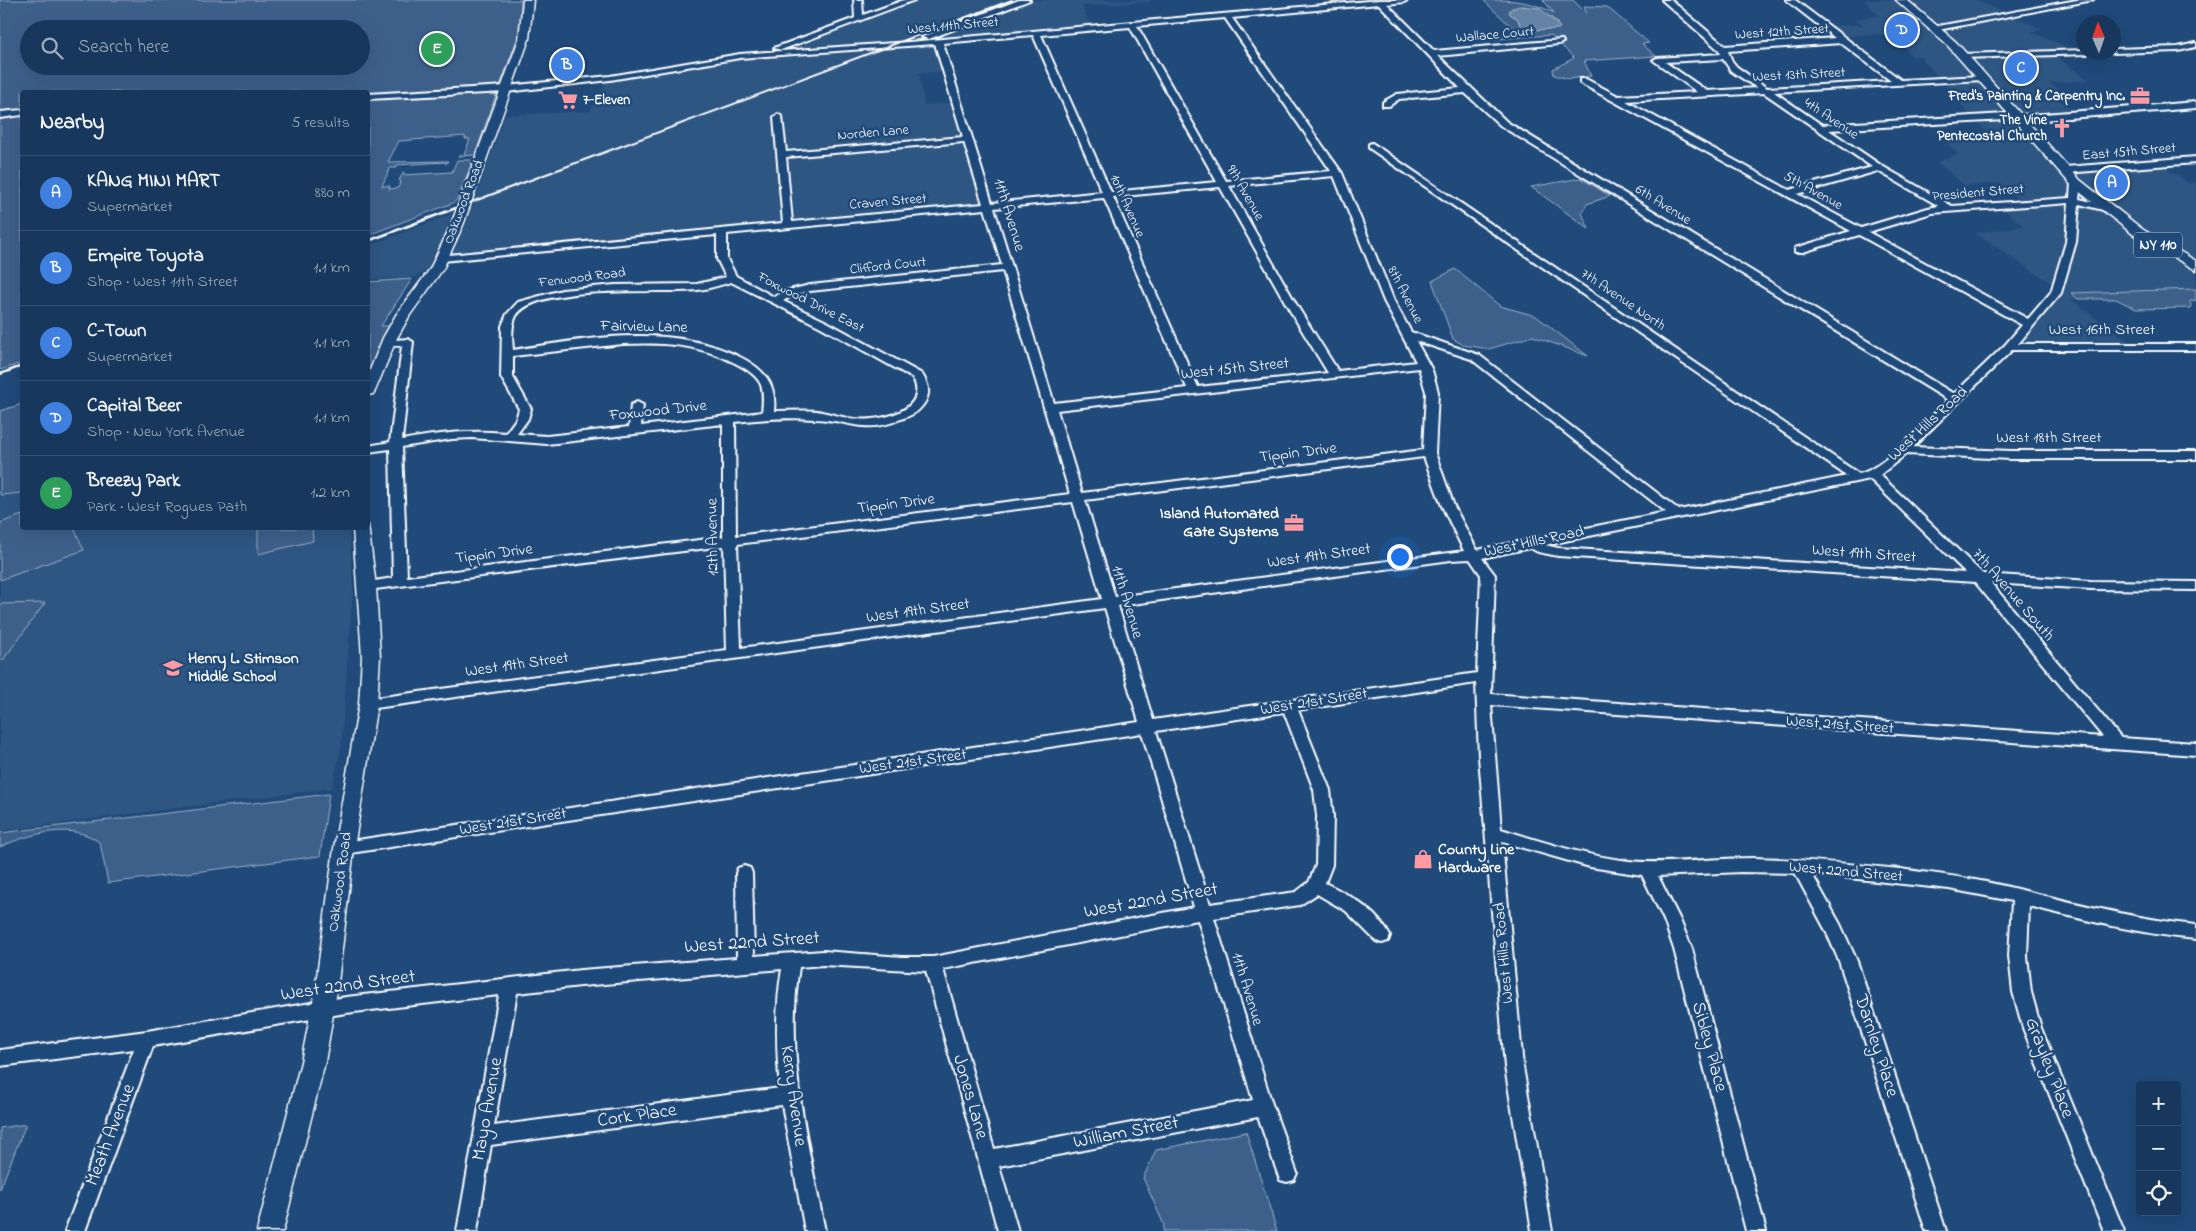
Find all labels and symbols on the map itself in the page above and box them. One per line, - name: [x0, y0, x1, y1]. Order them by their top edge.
- pin: D: [1886, 11, 1918, 49]
- street label: West 11th Street: [907, 12, 1000, 40]
- north arrow: [2076, 15, 2121, 60]
- street label: West 12th Street: [1734, 18, 1830, 46]
- street label: Wallace Court: [1455, 21, 1535, 49]
- pin: E: [421, 30, 453, 68]
- pin: B: [551, 46, 583, 84]
- pin: C: [2005, 49, 2037, 87]
- street label: West 13th Street: [1752, 62, 1846, 88]
- office icon: Fred's Painting & Carpentry Inc.: [2129, 85, 2151, 107]
- place label: Fred's Painting & Carpentry Inc.: [1947, 86, 2125, 109]
- supermarket icon: 7-Eleven: [557, 89, 579, 111]
- place label: 7-Eleven: [583, 90, 630, 111]
- street label: 4th Avenue: [1799, 93, 1863, 146]
- place label: The Vine Pentecostal Church: [1937, 110, 2048, 147]
- church icon: The Vine Pentecostal Church: [2051, 117, 2073, 139]
- street label: Norden Lane: [836, 119, 910, 147]
- street label: East 15th Street: [2081, 137, 2177, 167]
- street label: Oakwood Road: [438, 157, 490, 247]
- street label: 9th Avenue: [1221, 161, 1270, 225]
- pin: A: [2096, 164, 2128, 202]
- street label: 5th Avenue: [1780, 166, 1847, 216]
- street label: 10th Avenue: [1104, 171, 1151, 242]
- street label: 11th Avenue: [987, 176, 1032, 255]
- street label: 6th Avenue: [1631, 179, 1696, 231]
- street label: President Street: [1931, 179, 2025, 207]
- street label: Craven Street: [849, 188, 928, 216]
- road number: NY 110: [2134, 232, 2182, 258]
- street label: Clifford Court: [849, 252, 928, 280]
- street label: Fenwood Road: [536, 262, 627, 294]
- street label: 8th Avenue: [1382, 263, 1429, 328]
- street label: 7th Avenue North: [1576, 264, 1670, 336]
- street label: Foxwood Drive East: [753, 267, 868, 339]
- street label: Fairview Lane: [599, 314, 689, 340]
- street label: West 16th Street: [2049, 318, 2156, 342]
- street label: West 15th Street: [1180, 351, 1291, 387]
- street label: West Hills Road: [1883, 381, 1973, 467]
- street label: Foxwood Drive: [607, 394, 709, 428]
- street label: West 18th Street: [1996, 426, 2102, 450]
- street label: Tippin Drive: [1258, 436, 1339, 470]
- street label: Tippin Drive: [856, 487, 937, 521]
- street label: 12th Avenue: [700, 497, 726, 576]
- place label: Island Automated Gate Systems: [1160, 502, 1279, 545]
- office icon: Island Automated Gate Systems: [1283, 512, 1305, 534]
- street label: West Hills Road: [1482, 520, 1586, 564]
- street label: Tippin Drive: [454, 537, 535, 571]
- street label: West 19th Street: [1266, 537, 1373, 575]
- street label: West 19th Street: [1811, 538, 1917, 570]
- street label: 7th Avenue South: [1966, 543, 2060, 647]
- your location: [1387, 544, 1413, 570]
- street label: 11th Avenue: [1105, 563, 1150, 642]
- street label: West 19th Street: [865, 592, 972, 630]
- street label: West 19th Street: [464, 646, 571, 684]
- place label: Henry L. Stimson Middle School: [188, 647, 299, 689]
- school or university icon: Henry L. Stimson Middle School: [162, 657, 184, 679]
- street label: West 21st Street: [1259, 682, 1370, 722]
- street label: West 21st Street: [1785, 709, 1895, 741]
- street label: West 21st Street: [858, 743, 969, 781]
- street label: West 21st Street: [458, 802, 569, 842]
- street label: Oakwood Road: [321, 830, 359, 934]
- place label: County Line Hardware: [1438, 838, 1515, 880]
- shop icon: County Line Hardware: [1412, 848, 1434, 870]
- street label: West 22nd Street: [1788, 855, 1905, 889]
- street label: West 22nd Street: [1082, 876, 1221, 926]
- street label: West Hills Road: [1488, 901, 1520, 1005]
- street label: West 22nd Street: [683, 925, 821, 961]
- street label: 11th Avenue: [1225, 950, 1270, 1029]
- street label: West 22nd Street: [279, 963, 418, 1009]
- street label: Darnley Place: [1845, 990, 1905, 1102]
- street label: Sibley Place: [1683, 999, 1734, 1096]
- street label: Grayley Place: [2016, 1014, 2081, 1123]
- street label: Kerry Avenue: [772, 1044, 814, 1149]
- street label: Jones Lane: [945, 1052, 995, 1143]
- street label: Mayo Avenue: [466, 1055, 511, 1163]
- street label: Meath Avenue: [79, 1080, 143, 1190]
- street label: Cork Place: [596, 1097, 679, 1135]
- street label: William Street: [1071, 1109, 1181, 1156]

